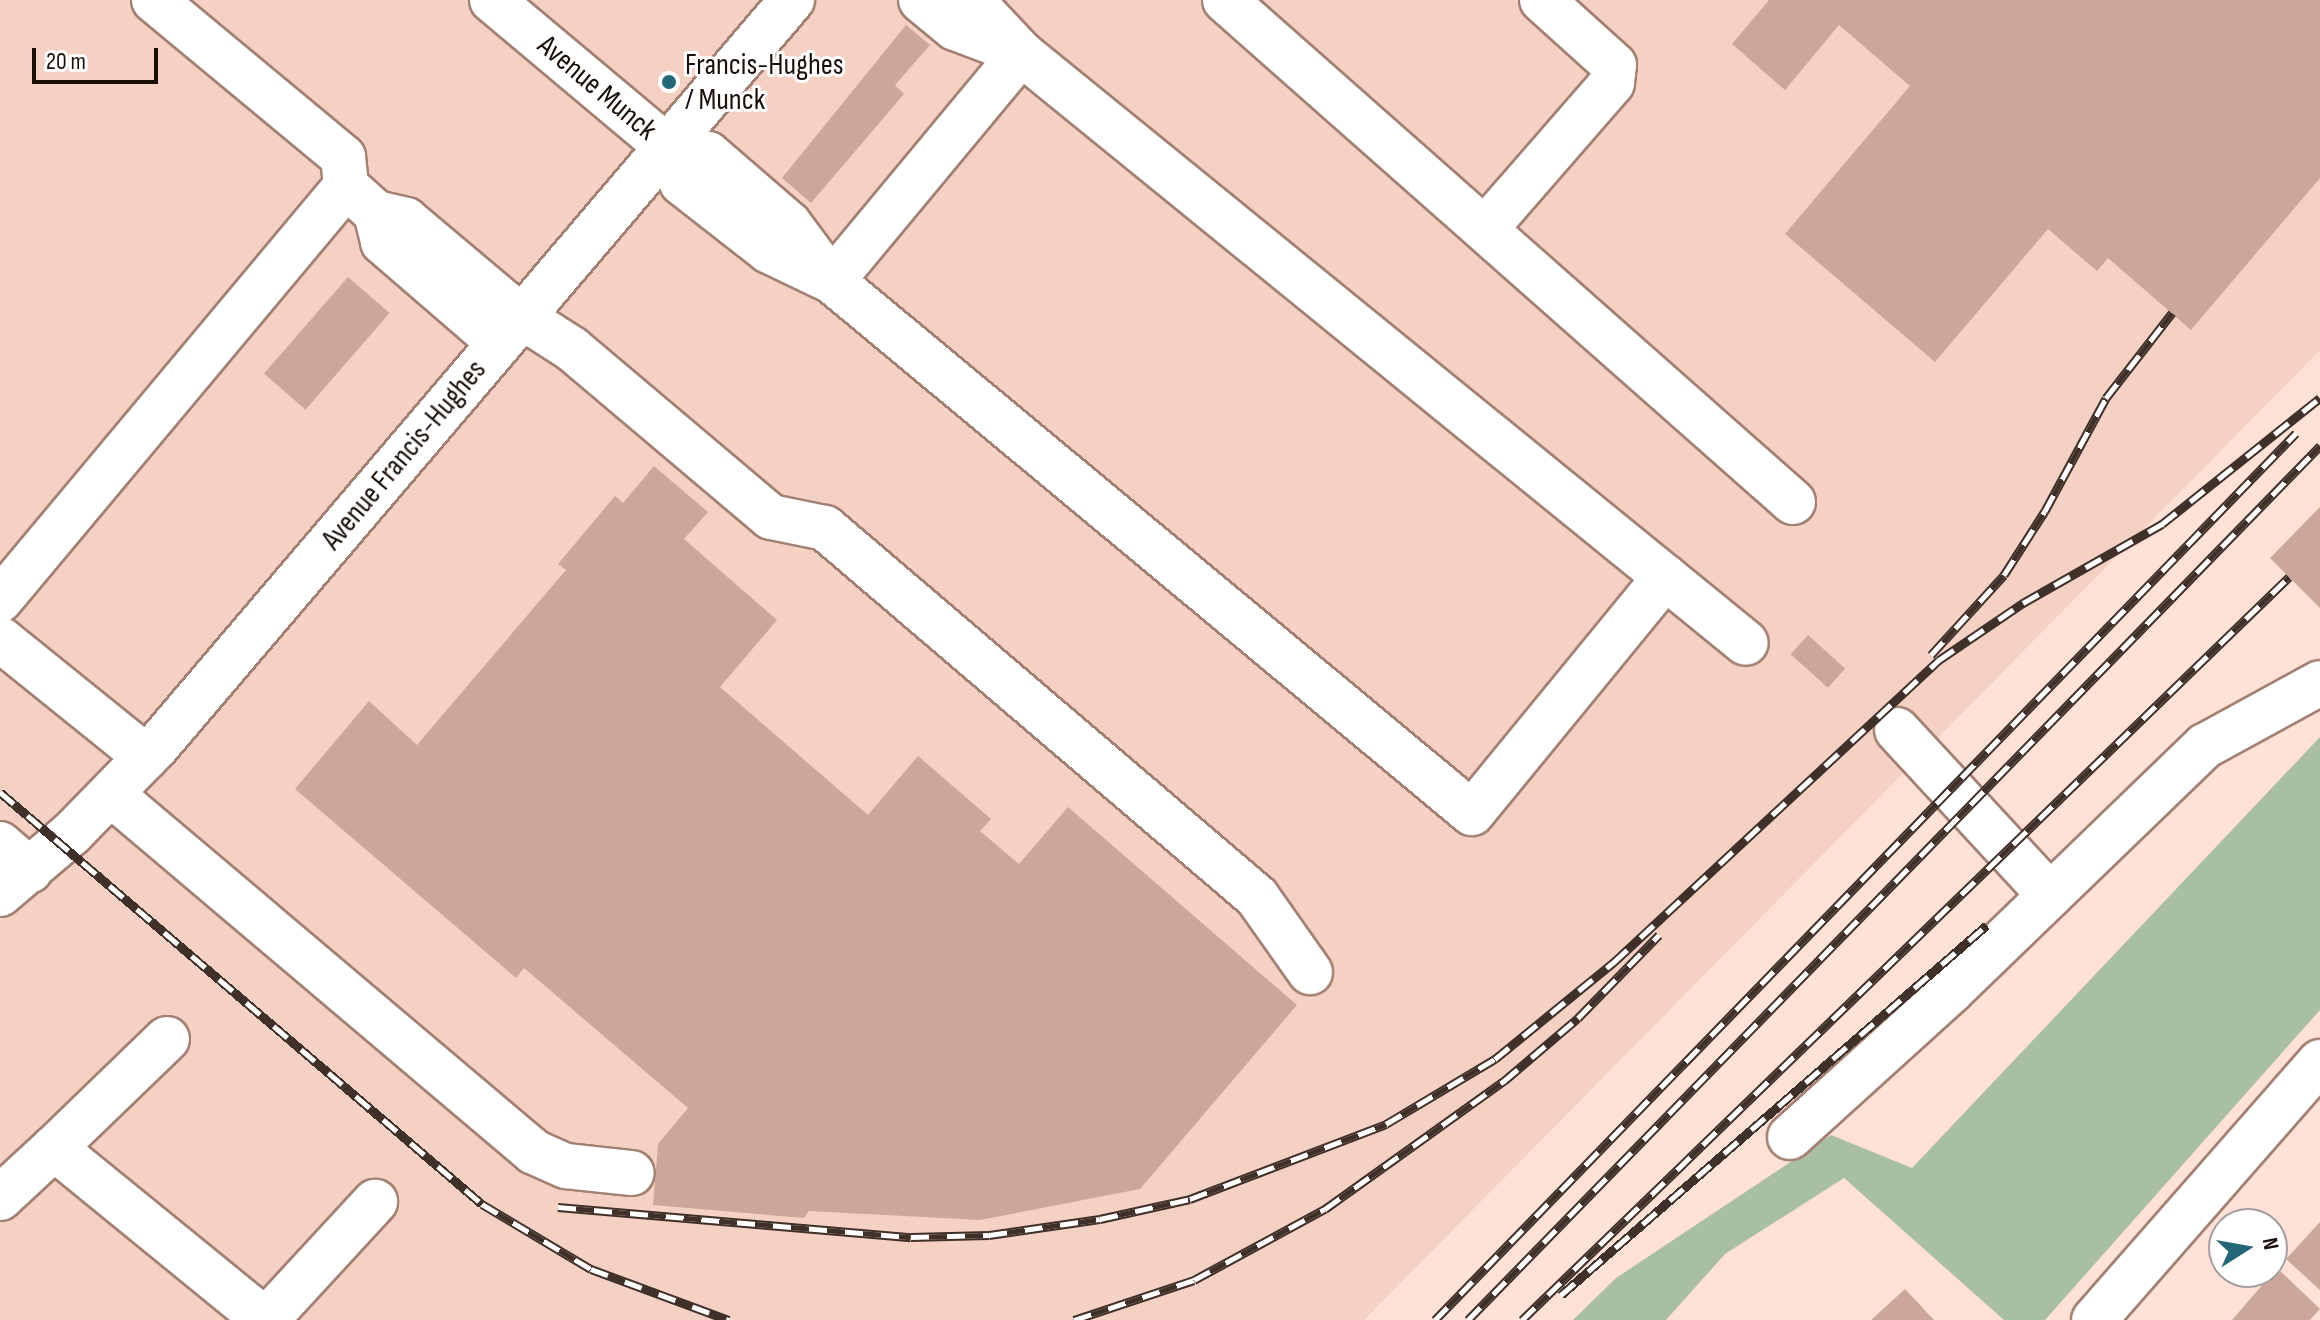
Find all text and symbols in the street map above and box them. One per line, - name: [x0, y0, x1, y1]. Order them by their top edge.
- street label: Avenue Munck: [530, 28, 664, 148]
- scale bar: [36, 32, 162, 82]
- text: 20 m: [46, 47, 86, 76]
- place label: Francis-Hughes / Munck: [685, 47, 844, 118]
- marker: Francis-Hughes / Munck: [660, 73, 678, 91]
- street label: Avenue Francis-Hughes: [314, 353, 494, 557]
- north arrow: [2208, 1208, 2288, 1288]
- text: N: [2256, 1235, 2284, 1252]

